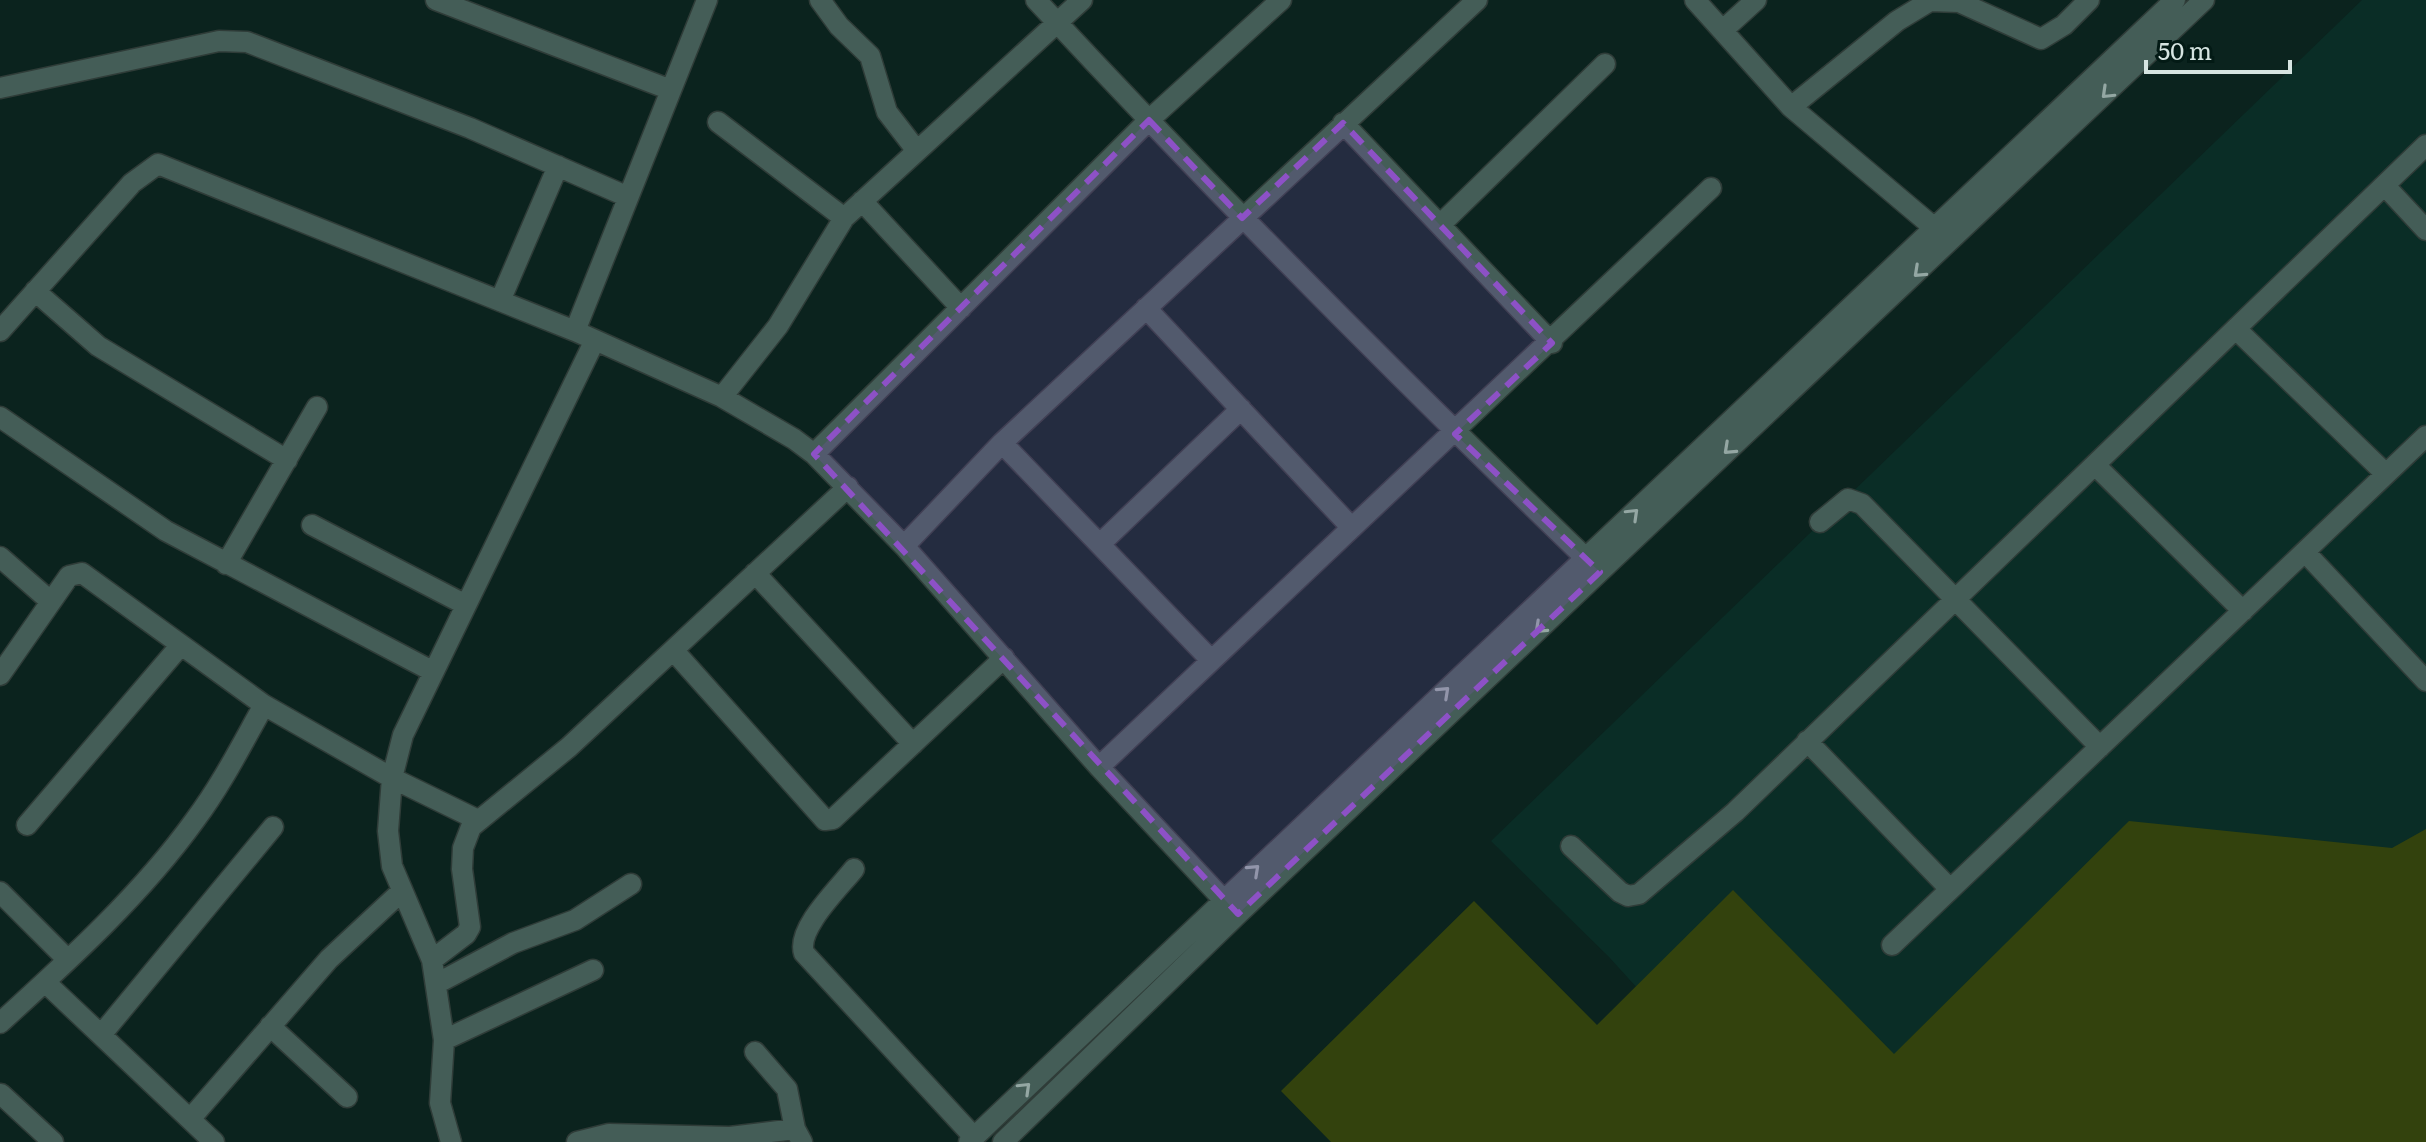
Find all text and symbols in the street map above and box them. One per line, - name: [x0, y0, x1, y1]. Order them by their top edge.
- scale bar: [2146, 24, 2290, 74]
- text: 50 m: [2158, 32, 2212, 67]
- one-way arrow: [2102, 83, 2116, 98]
- one-way arrow: [1914, 263, 1928, 277]
- one-way arrow: [1724, 440, 1738, 455]
- one-way arrow: [1624, 508, 1638, 523]
- one-way arrow: [1535, 619, 1549, 633]
- one-way arrow: [1435, 687, 1449, 702]
- one-way arrow: [1245, 865, 1259, 879]
- one-way arrow: [1016, 1083, 1030, 1097]

